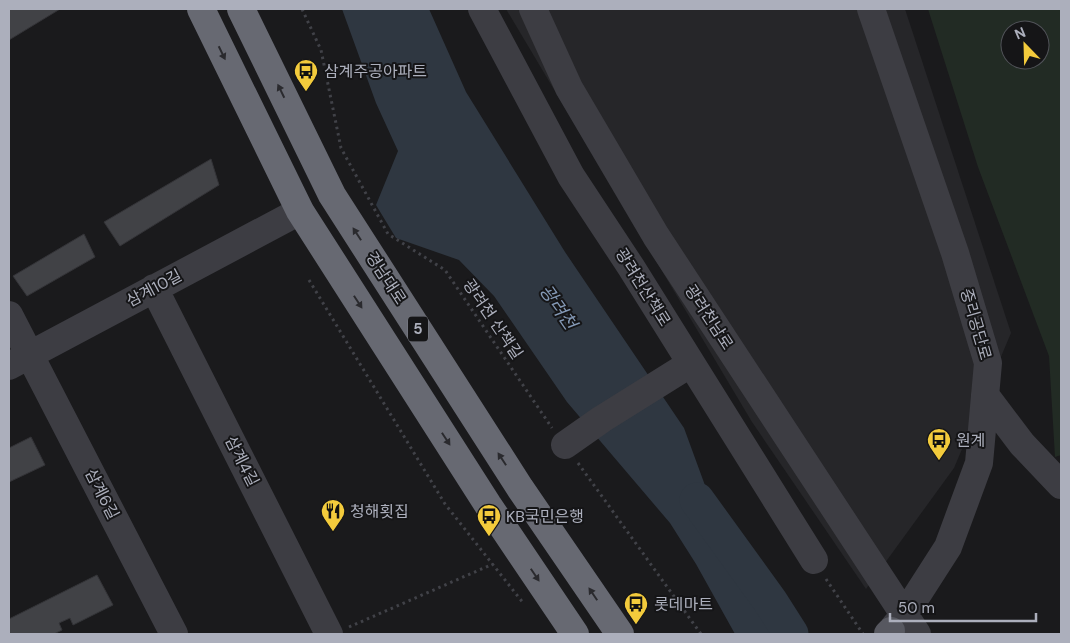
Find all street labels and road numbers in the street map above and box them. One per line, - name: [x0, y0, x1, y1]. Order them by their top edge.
- street label: 광려천산책로: [611, 244, 675, 330]
- street label: 경남대로: [361, 248, 411, 309]
- street label: 삼계10길: [123, 265, 185, 311]
- street label: 광려천 산책길: [458, 275, 528, 363]
- street label: 광려천남로: [680, 280, 738, 354]
- street label: 중리공단로: [956, 286, 996, 363]
- road number: 5: [408, 316, 428, 342]
- street label: 삼계4길: [220, 432, 264, 490]
- street label: 삼계6길: [80, 465, 124, 523]

